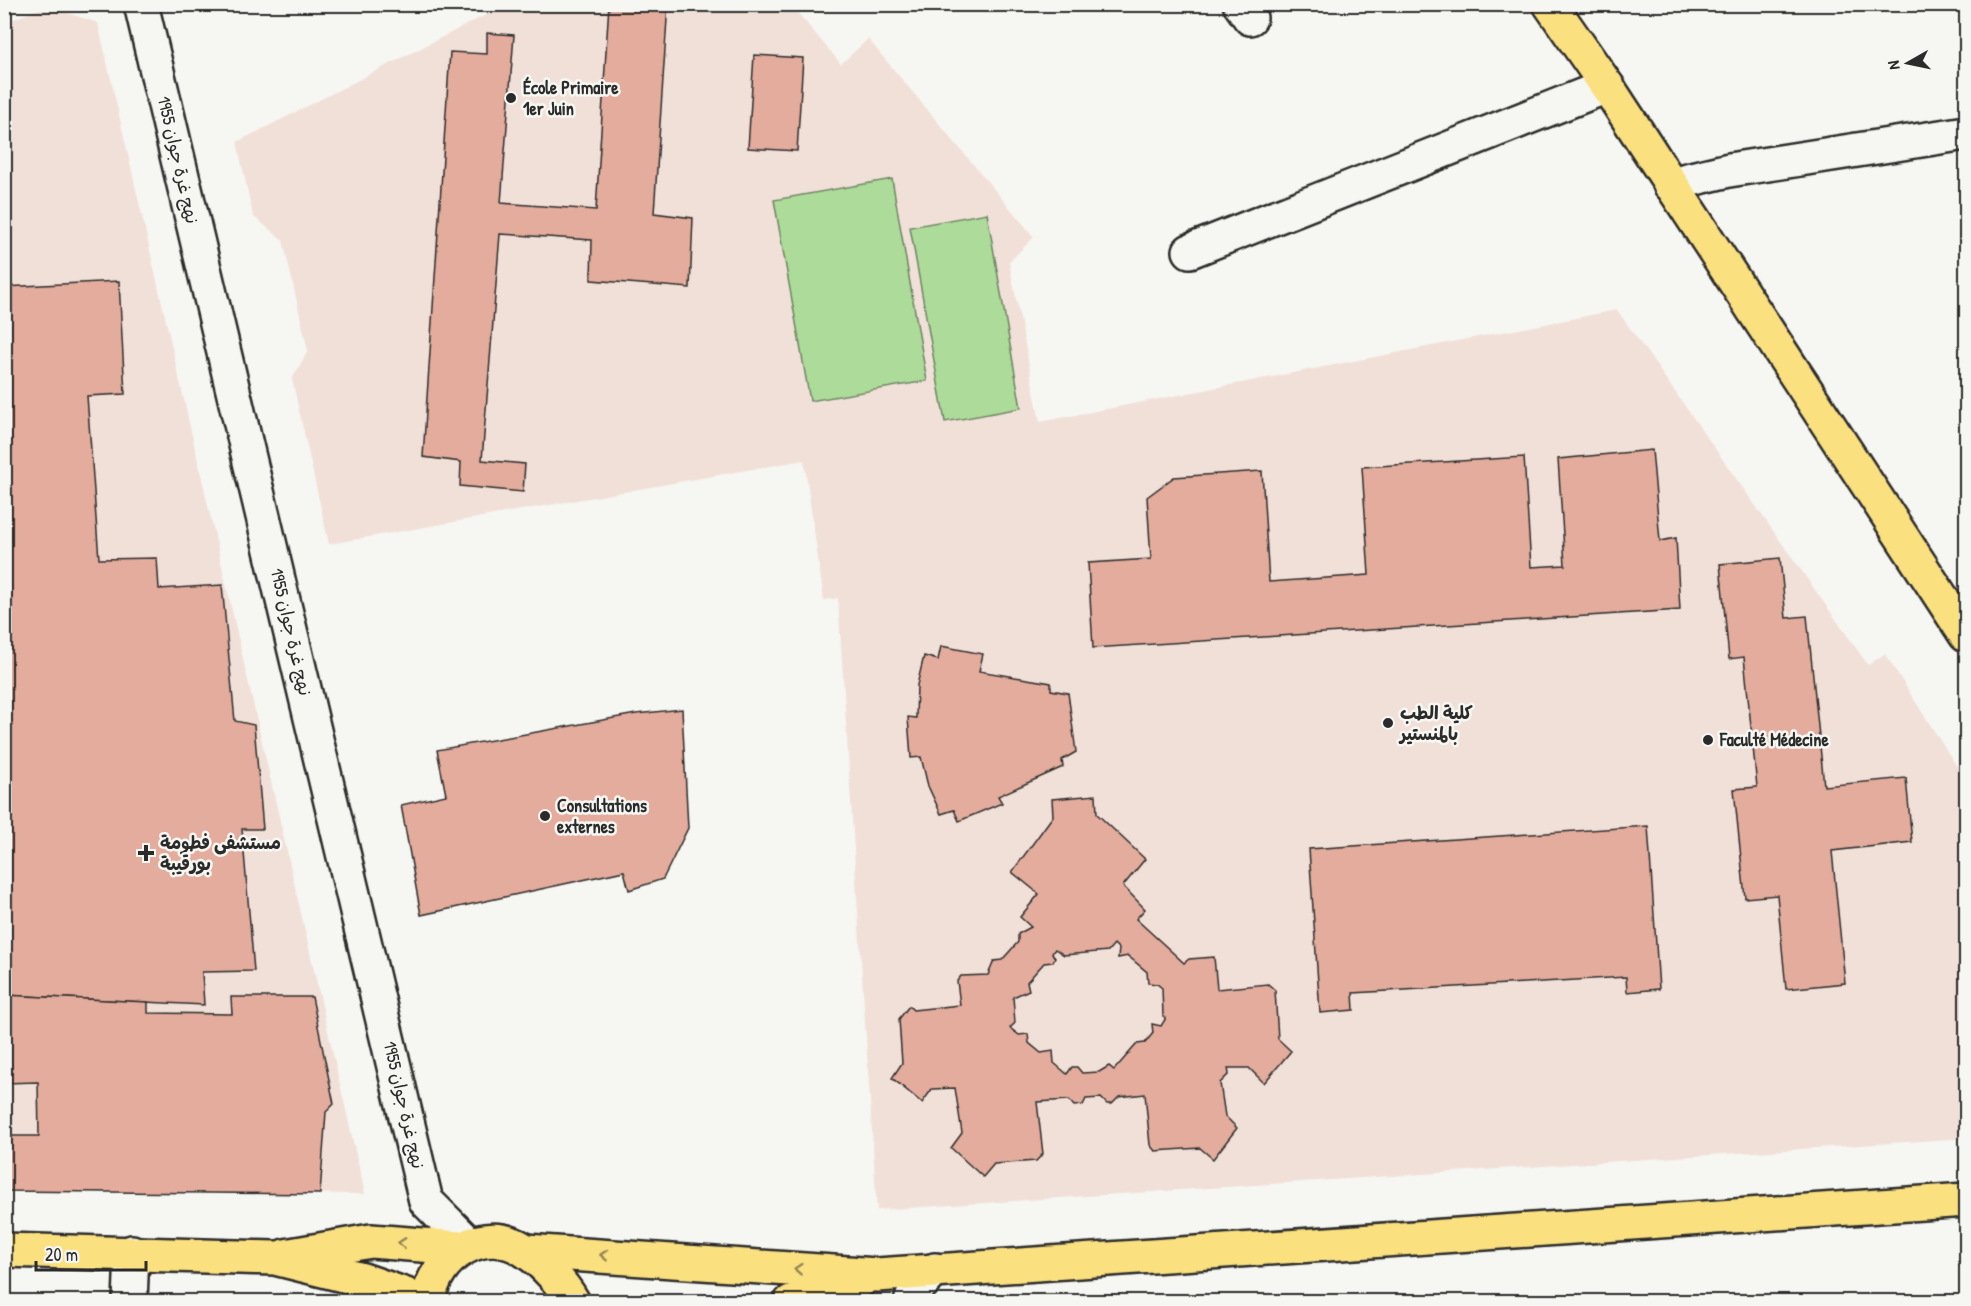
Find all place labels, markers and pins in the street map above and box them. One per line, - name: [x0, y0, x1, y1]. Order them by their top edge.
- place label: École Primaire 1er Juin: [523, 75, 619, 121]
- marker: École Primaire 1er Juin: [504, 91, 518, 105]
- place label: كلية الطب بالمنستير: [1398, 700, 1473, 746]
- marker: كلية الطب بالمنستير: [1381, 716, 1395, 730]
- place label: Faculté Médecine: [1719, 727, 1829, 752]
- marker: Faculté Médecine: [1701, 733, 1715, 747]
- place label: Consultations externes: [557, 793, 647, 839]
- marker: Consultations externes: [538, 809, 552, 823]
- place label: مستشفى فطومة بورقيبة: [160, 830, 281, 876]
- marker: مستشفى فطومة بورقيبة: [137, 844, 155, 862]

